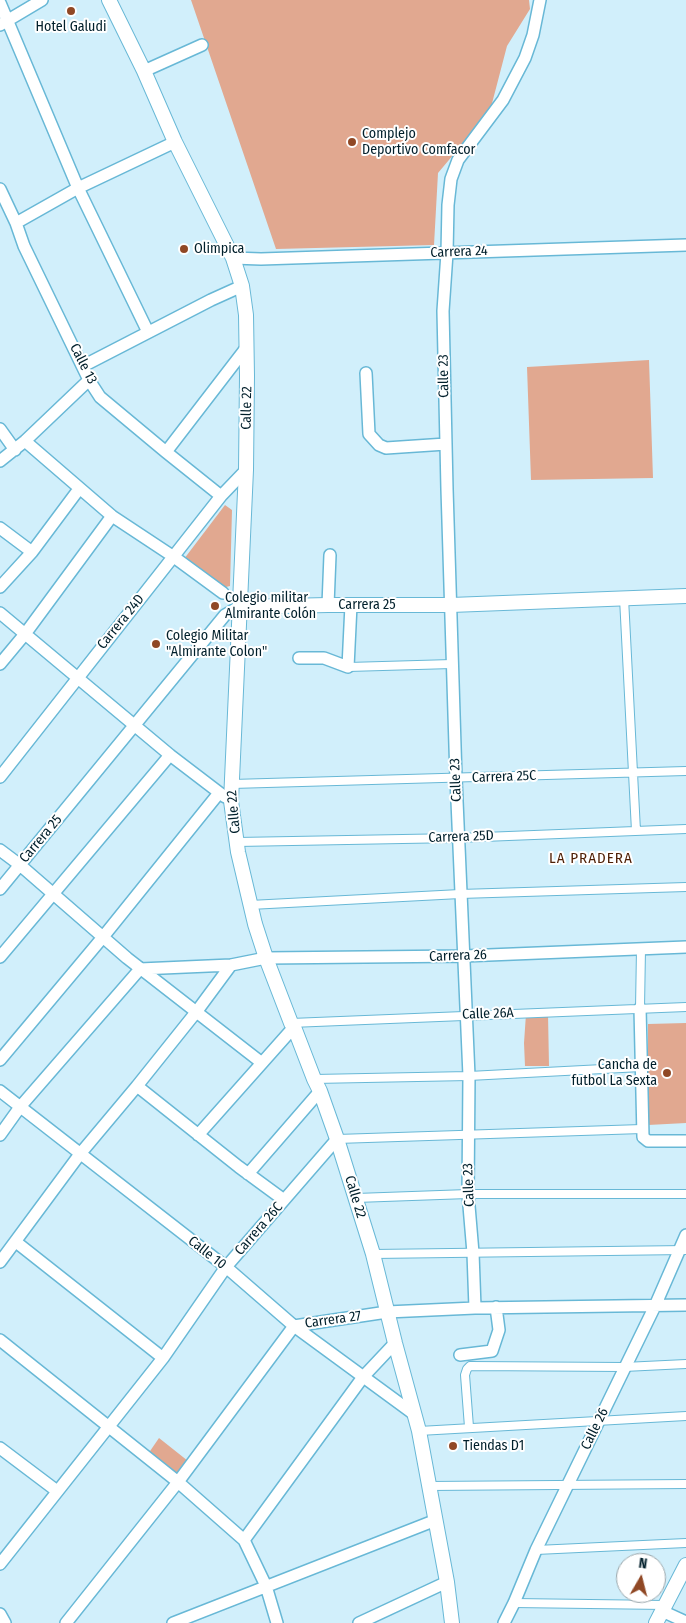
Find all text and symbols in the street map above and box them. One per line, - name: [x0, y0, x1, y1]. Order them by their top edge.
- marker: Hotel Galudi: [65, 5, 77, 17]
- place label: Hotel Galudi: [36, 19, 106, 35]
- place label: Complejo Deportivo Comfacor: [362, 126, 475, 158]
- marker: Complejo Deportivo Comfacor: [346, 136, 358, 148]
- place label: Olimpica: [194, 241, 244, 257]
- marker: Olimpica: [178, 243, 190, 255]
- street label: Carrera 24: [430, 243, 488, 261]
- street label: Calle 13: [66, 341, 100, 387]
- street label: Calle 23: [435, 354, 453, 398]
- street label: Calle 22: [238, 386, 256, 430]
- place label: Colegio militar Almirante Colón: [225, 590, 316, 622]
- street label: Carrera 24D: [94, 591, 148, 653]
- street label: Carrera 25: [338, 597, 396, 613]
- marker: Colegio militar Almirante Colón: [209, 600, 221, 612]
- place label: Colegio Militar "Almirante Colon": [166, 628, 267, 660]
- marker: Colegio Militar "Almirante Colon": [150, 638, 162, 650]
- street label: Calle 23: [447, 758, 465, 802]
- street label: Carrera 25C: [472, 767, 536, 787]
- street label: Calle 22: [224, 790, 244, 834]
- street label: Carrera 25: [16, 812, 66, 866]
- street label: Carrera 25D: [428, 827, 494, 847]
- district label: LA PRADERA: [548, 850, 634, 868]
- street label: Carrera 26: [429, 947, 487, 965]
- street label: Calle 26A: [462, 1005, 514, 1023]
- place label: Cancha de futbol La Sexta: [572, 1057, 657, 1090]
- marker: Cancha de futbol La Sexta: [661, 1067, 673, 1079]
- street label: Calle 23: [460, 1163, 478, 1207]
- street label: Calle 22: [341, 1174, 369, 1220]
- street label: Carrera 26C: [231, 1199, 287, 1259]
- street label: Calle 10: [185, 1233, 229, 1273]
- street label: Carrera 27: [304, 1308, 362, 1332]
- street label: Calle 26: [578, 1405, 612, 1453]
- place label: Tiendas D1: [463, 1438, 524, 1454]
- marker: Tiendas D1: [447, 1440, 459, 1452]
- north arrow: [616, 1553, 666, 1603]
- text: N: [638, 1555, 648, 1573]

